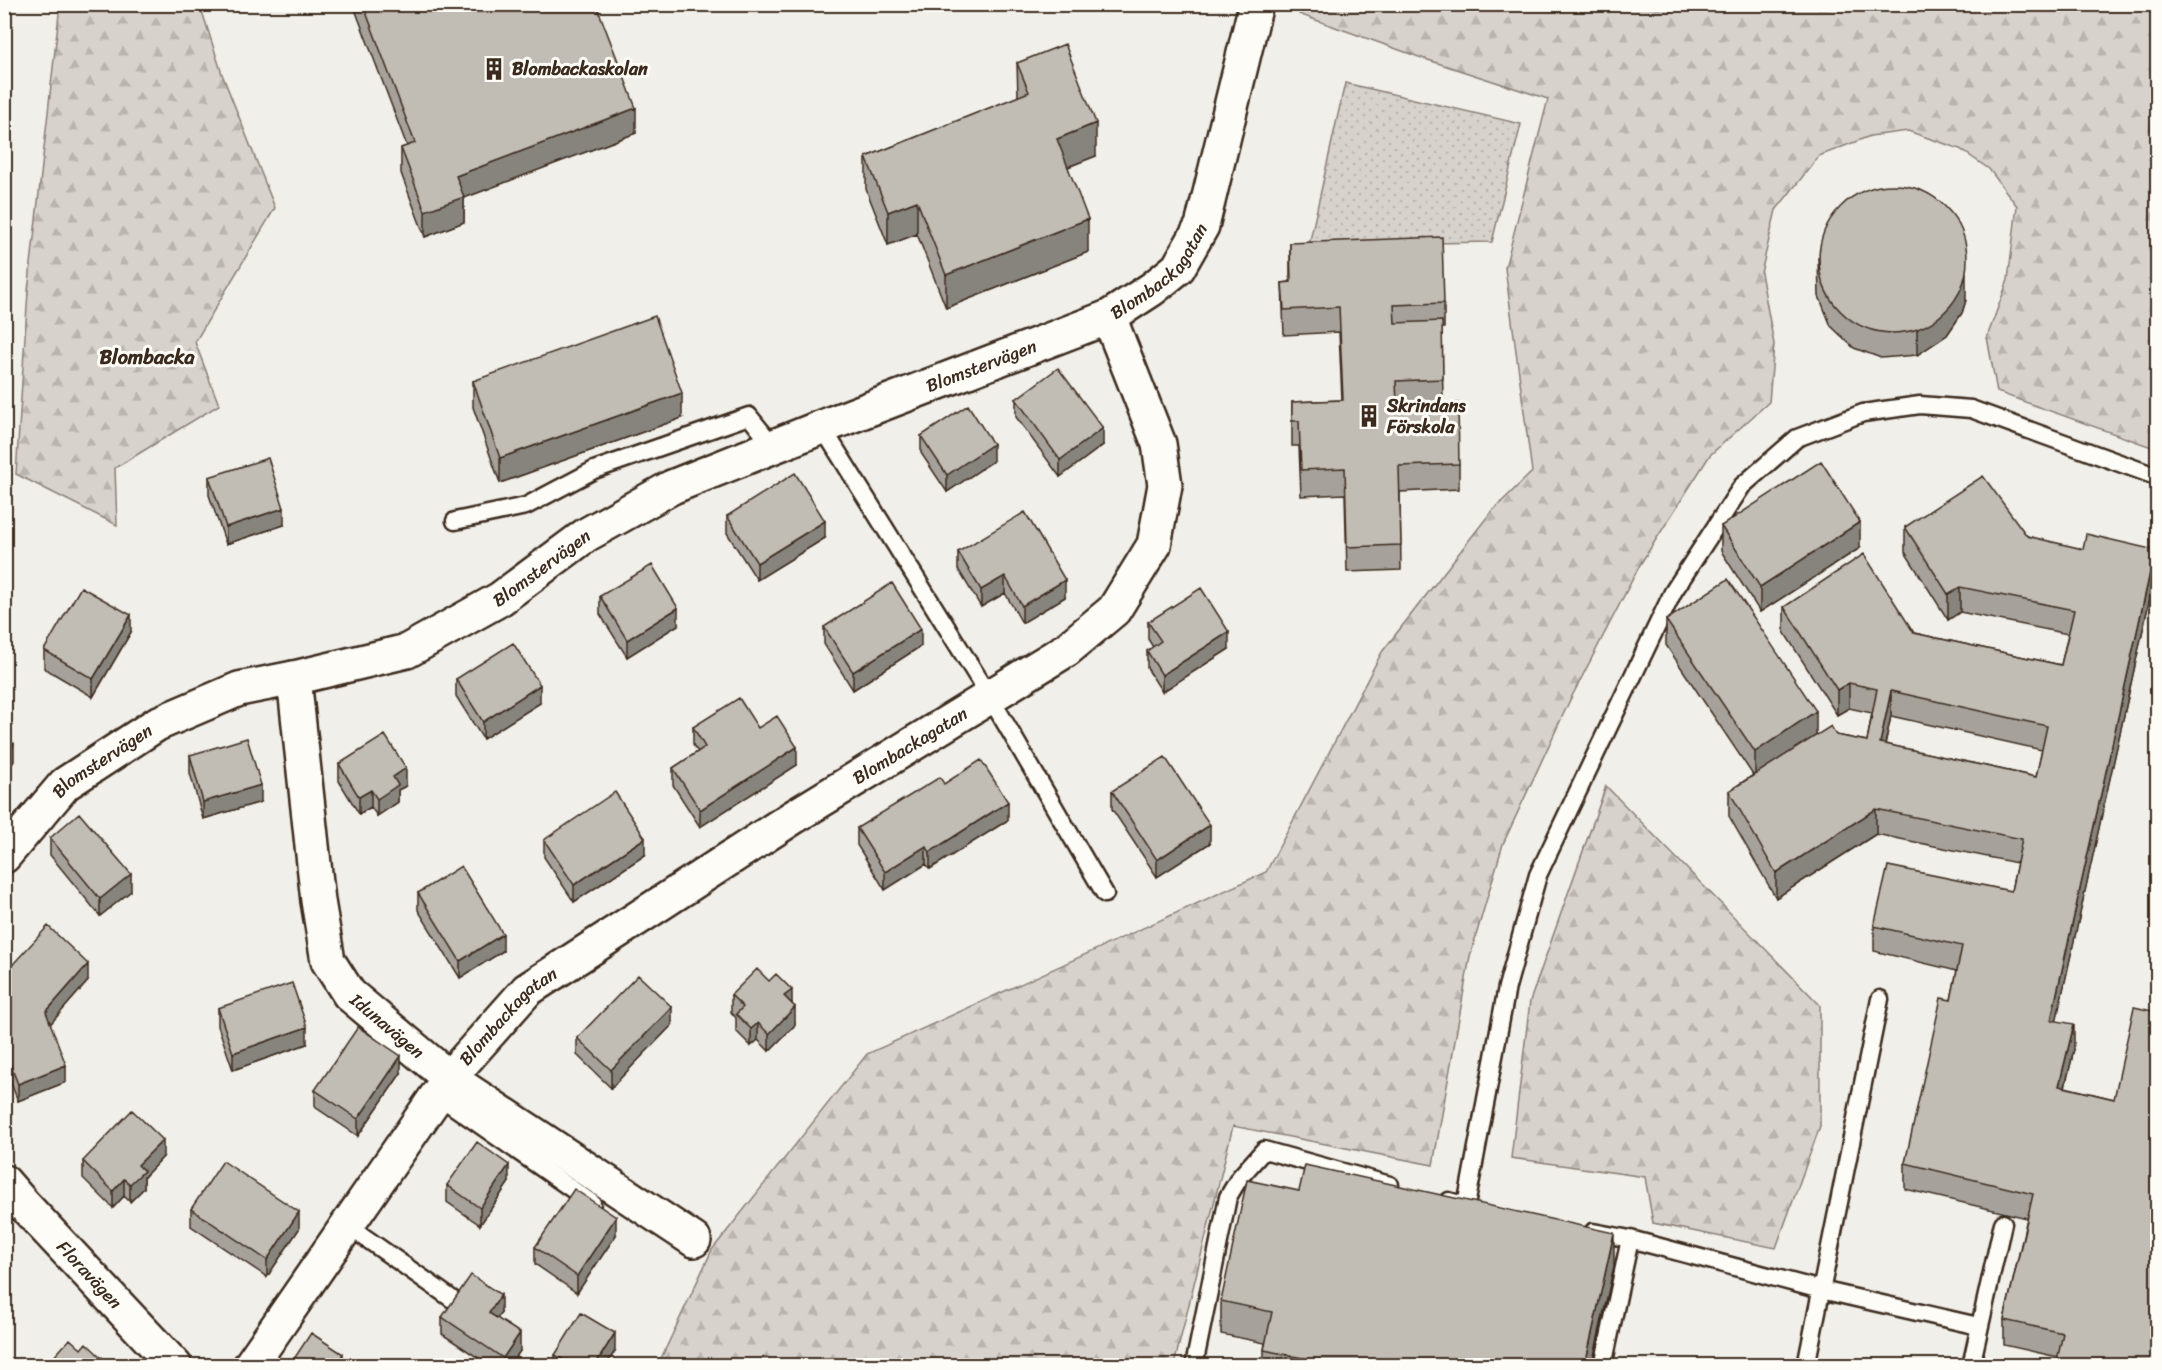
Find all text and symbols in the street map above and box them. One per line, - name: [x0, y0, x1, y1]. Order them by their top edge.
- place label: Blombackaskolan: [512, 53, 648, 85]
- building icon: Blombackaskolan: [481, 56, 507, 82]
- street label: Blombackagatan: [1104, 217, 1217, 328]
- street label: Blomstervägen: [921, 330, 1042, 402]
- district label: Blombacka: [99, 340, 196, 375]
- place label: Skrindans Förskola: [1386, 390, 1466, 443]
- building icon: Skrindans Förskola: [1356, 403, 1382, 429]
- street label: Blomstervägen: [487, 520, 598, 616]
- street label: Blombackagatan: [846, 698, 974, 793]
- street label: Blomstervägen: [43, 715, 159, 805]
- street label: Blombackagatan: [451, 958, 564, 1073]
- street label: Idunavägen: [342, 984, 432, 1067]
- street label: Floravägen: [48, 1233, 130, 1317]

